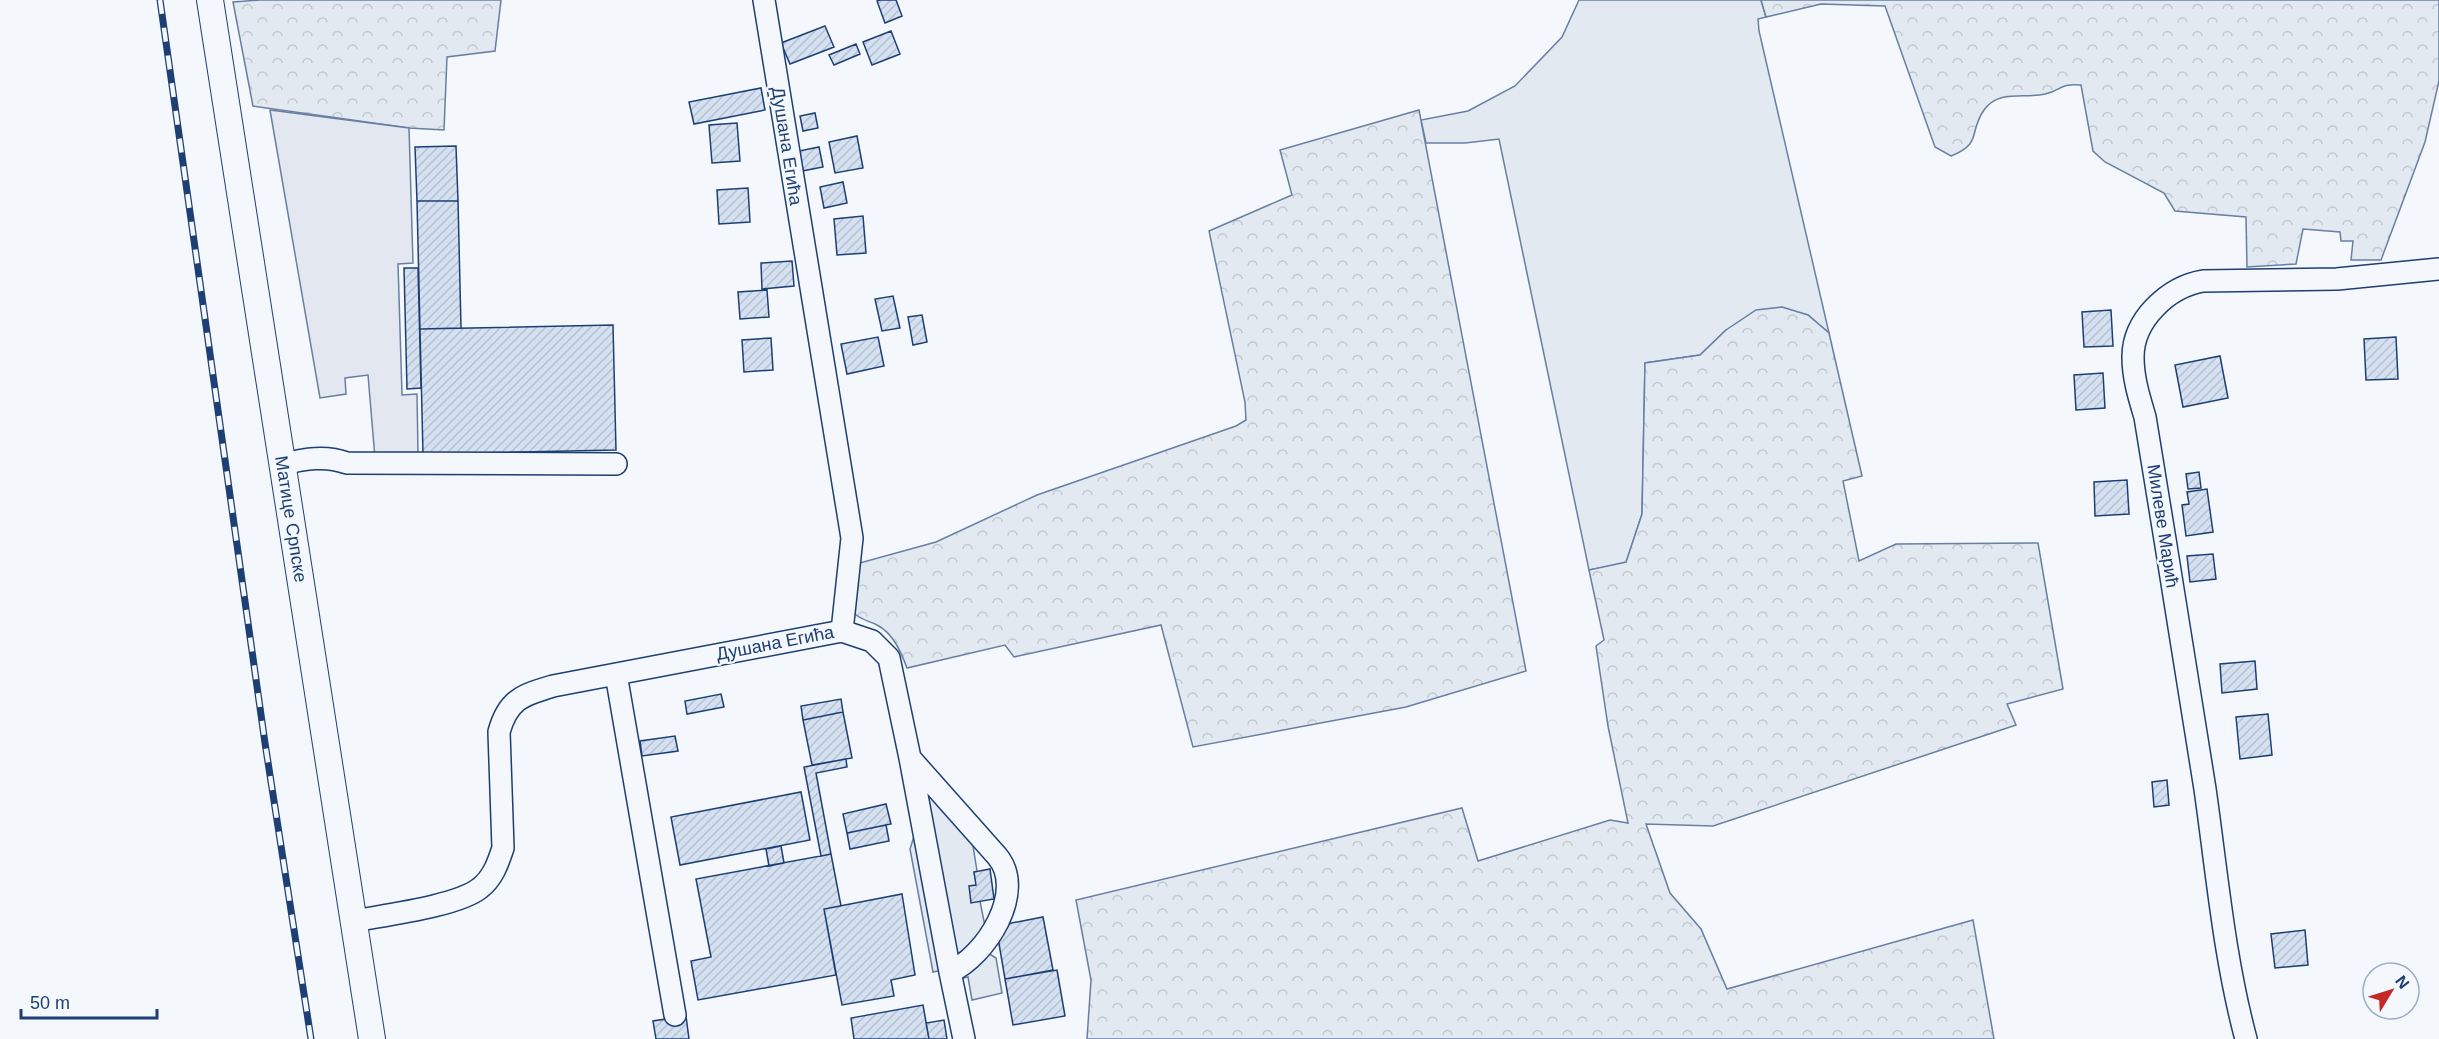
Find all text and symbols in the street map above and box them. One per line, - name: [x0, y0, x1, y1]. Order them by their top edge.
- street label: Душана Егића: [768, 85, 806, 208]
- street label: Матице Српске: [271, 454, 311, 584]
- street label: Милеве Мaрић: [2143, 463, 2183, 589]
- street label: Душана Егића: [714, 622, 837, 664]
- north arrow: [2361, 961, 2421, 1021]
- text: N: [2392, 972, 2413, 992]
- scale bar: [21, 982, 158, 1020]
- text: 50 m: [30, 993, 70, 1013]

